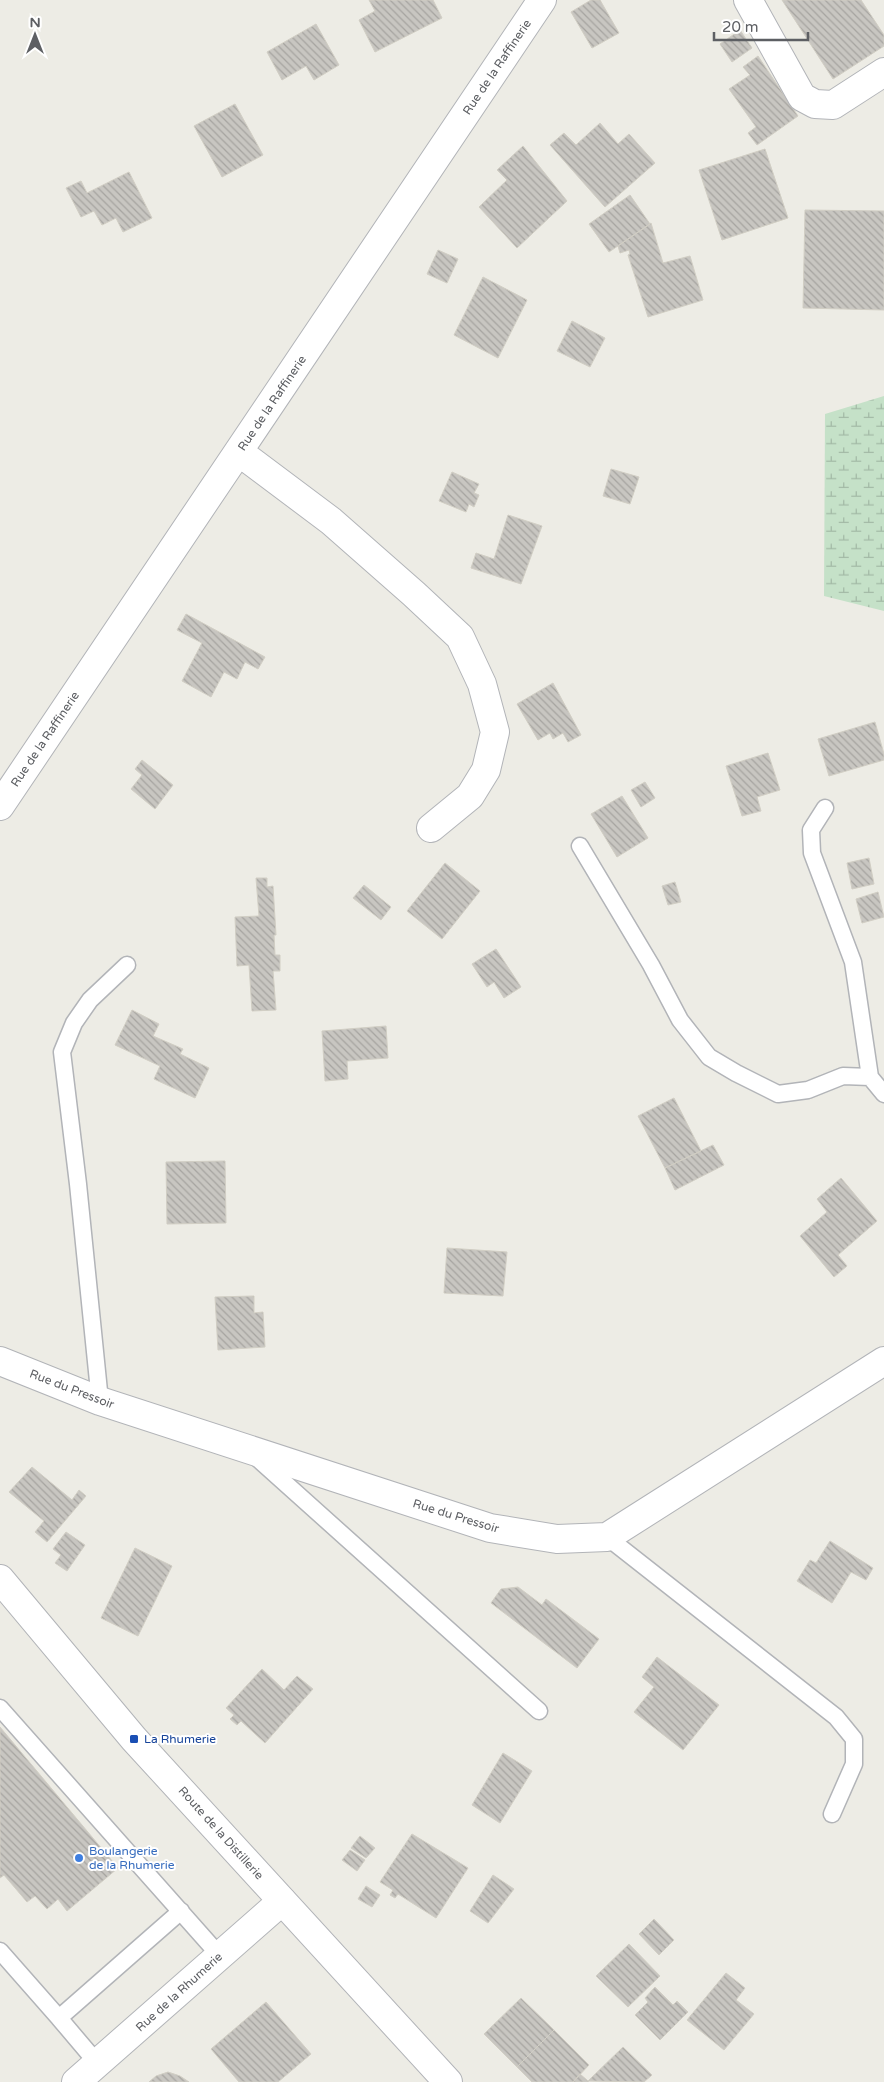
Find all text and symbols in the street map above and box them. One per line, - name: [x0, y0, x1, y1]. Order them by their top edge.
- north arrow: [10, 10, 60, 60]
- scale bar: [714, 10, 808, 42]
- text: N: [29, 14, 41, 31]
- street label: Rue de la Raffinerie: [460, 16, 534, 117]
- text: 20 m: [722, 18, 759, 36]
- street label: Rue de la Raffinerie: [235, 352, 309, 453]
- street label: Rue de la Raffinerie: [8, 688, 82, 789]
- street label: Rue du Pressoir: [28, 1366, 117, 1412]
- street label: Rue du Pressoir: [411, 1496, 501, 1536]
- place label: La Rhumerie: [144, 1732, 216, 1746]
- marker: La Rhumerie: [128, 1733, 140, 1745]
- street label: Route de la Distillerie: [176, 1784, 267, 1882]
- place label: Boulangerie de la Rhumerie: [89, 1844, 175, 1872]
- marker: Boulangerie de la Rhumerie: [73, 1852, 85, 1864]
- street label: Rue de la Rhumerie: [133, 1949, 225, 2034]

